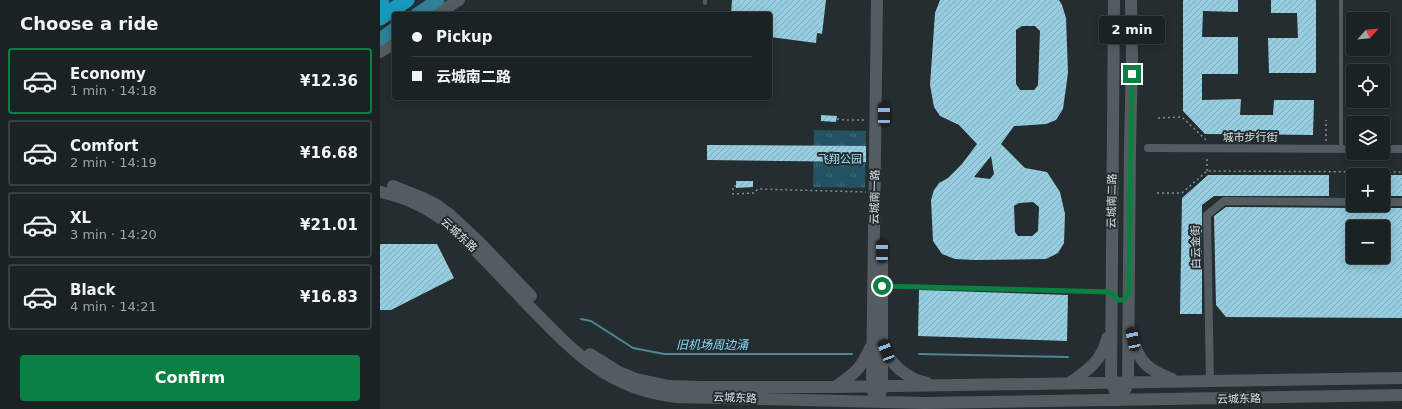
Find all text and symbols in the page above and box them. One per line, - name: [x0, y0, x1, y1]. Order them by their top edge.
- north arrow: [1346, 12, 1390, 56]
- map controls: [1346, 12, 1390, 264]
- text: Choose a ride: [20, 13, 159, 34]
- callout: 2 min: [1099, 16, 1165, 44]
- text: 2 min: [1112, 22, 1152, 37]
- text: Pickup: [436, 28, 492, 46]
- icon: car: [22, 63, 58, 99]
- button: locate: [1346, 64, 1390, 108]
- text: Economy: [70, 65, 146, 83]
- route end: [1123, 65, 1141, 83]
- text: 云城南二路: [436, 68, 511, 86]
- text: ¥12.36: [300, 72, 358, 90]
- text: 1 min · 14:18: [70, 83, 157, 98]
- car: [878, 102, 890, 126]
- button: layers: [1346, 116, 1390, 160]
- street label: 城市步行街: [1223, 131, 1278, 144]
- icon: car: [22, 135, 58, 171]
- text: Comfort: [70, 137, 138, 155]
- text: ¥16.68: [300, 144, 358, 162]
- park label: 飞翔公园: [818, 153, 862, 166]
- text: 2 min · 14:19: [70, 155, 157, 170]
- button: +: [1346, 168, 1390, 212]
- street label: 云城南一路: [868, 169, 882, 225]
- street label: 云城南二路: [1105, 173, 1119, 229]
- icon: car: [22, 207, 58, 243]
- text: XL: [70, 209, 91, 227]
- street label: 云城东路: [438, 215, 480, 255]
- text: ¥21.01: [300, 216, 358, 234]
- button: −: [1346, 220, 1390, 264]
- street label: 白云金街: [1189, 225, 1203, 269]
- text: 3 min · 14:20: [70, 227, 157, 242]
- car: [876, 239, 888, 263]
- route start: [873, 277, 891, 295]
- icon: car: [22, 279, 58, 315]
- text: Black: [70, 281, 116, 299]
- text: ¥16.83: [300, 288, 358, 306]
- text: 4 min · 14:21: [70, 299, 157, 314]
- car: [1125, 326, 1141, 352]
- water label: 旧机场周边涌: [676, 338, 750, 352]
- car: [876, 338, 896, 364]
- button: Confirm: [20, 355, 360, 401]
- street label: 云城东路: [713, 391, 757, 405]
- street label: 云城东路: [1217, 392, 1261, 406]

